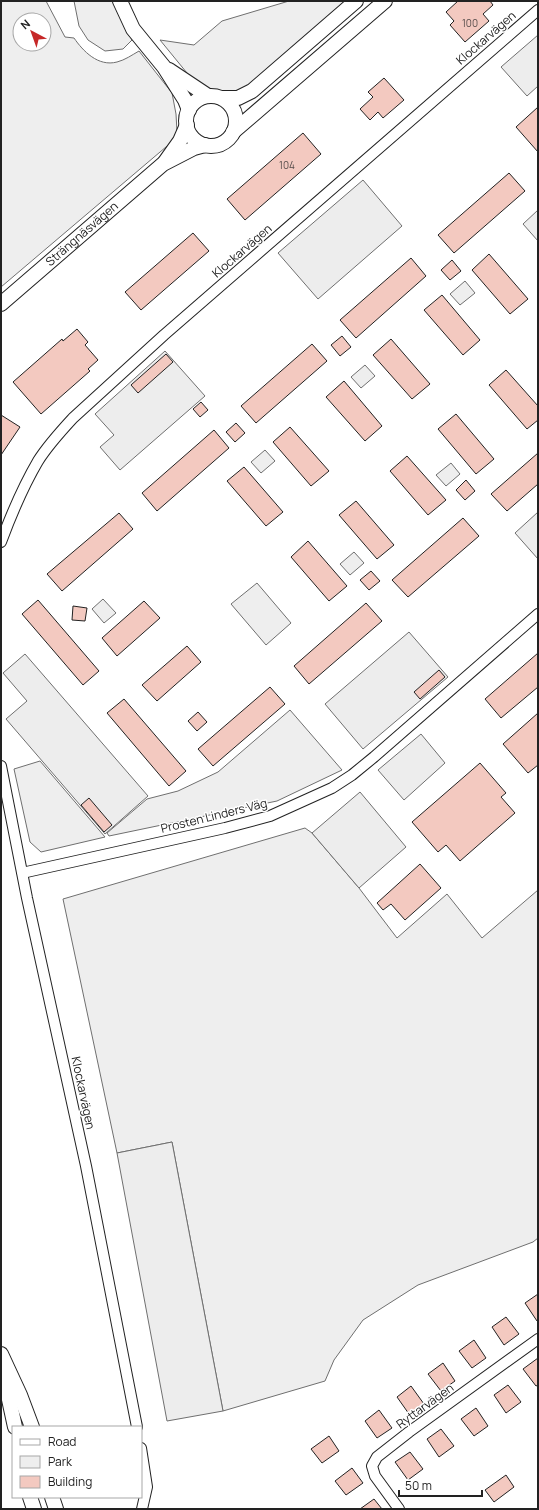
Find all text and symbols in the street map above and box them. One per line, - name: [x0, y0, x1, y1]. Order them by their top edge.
- street label: Klockarvägen: [452, 7, 519, 68]
- north arrow: [12, 12, 52, 52]
- text: N: [17, 16, 33, 32]
- house number: 100: [462, 16, 478, 30]
- house number: 104: [279, 158, 295, 172]
- street label: Strängnäsvägen: [42, 198, 121, 270]
- street label: Klockarvägen: [208, 220, 275, 281]
- street label: Prosten Linders Väg: [159, 794, 269, 837]
- street label: Klockarvägen: [67, 1055, 100, 1131]
- street label: Ryttarvägen: [393, 1379, 457, 1432]
- legend: [12, 1426, 142, 1498]
- text: Road: [48, 1433, 76, 1450]
- text: Park: [48, 1453, 73, 1470]
- scale bar: [399, 1472, 482, 1498]
- text: Building: [48, 1473, 92, 1490]
- text: 50 m: [405, 1477, 432, 1494]

